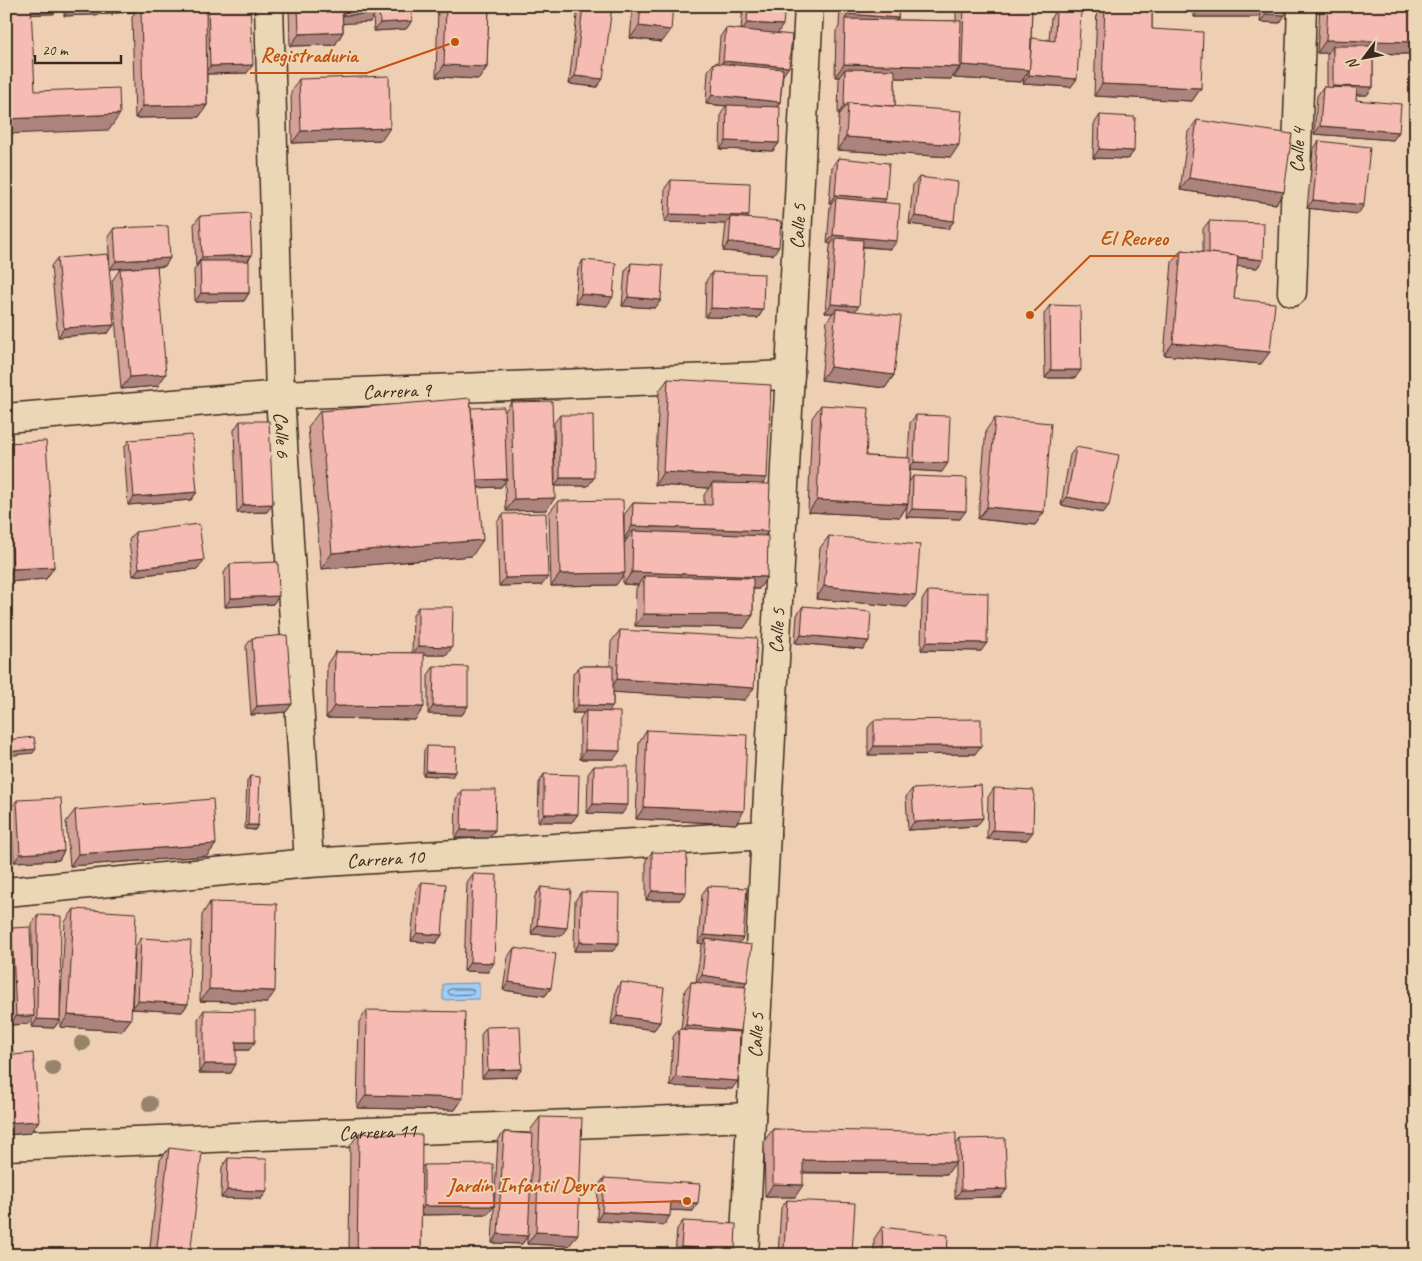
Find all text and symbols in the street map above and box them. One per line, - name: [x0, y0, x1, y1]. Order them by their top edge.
- scale bar: [35, 32, 121, 64]
- north arrow: [1340, 32, 1390, 82]
- callout: Registraduria: [250, 37, 367, 73]
- text: 20 m: [42, 41, 69, 60]
- text: Registraduria: [260, 42, 360, 68]
- text: N: [1343, 54, 1363, 73]
- street label: Calle 4: [1284, 125, 1310, 173]
- street label: Calle 5: [784, 202, 811, 250]
- callout: El Recreo: [1090, 220, 1178, 256]
- text: El Recreo: [1100, 225, 1169, 251]
- street label: Carrera 9: [362, 377, 434, 404]
- street label: Calle 6: [269, 411, 296, 459]
- street label: Calle 5: [763, 607, 790, 654]
- street label: Carrera 10: [346, 843, 427, 873]
- street label: Calle 5: [742, 1011, 769, 1059]
- street label: Carrera 11: [339, 1117, 418, 1146]
- callout: Jardín Infantil Deyra: [438, 1167, 615, 1203]
- text: Jardín Infantil Deyra: [445, 1172, 606, 1198]

